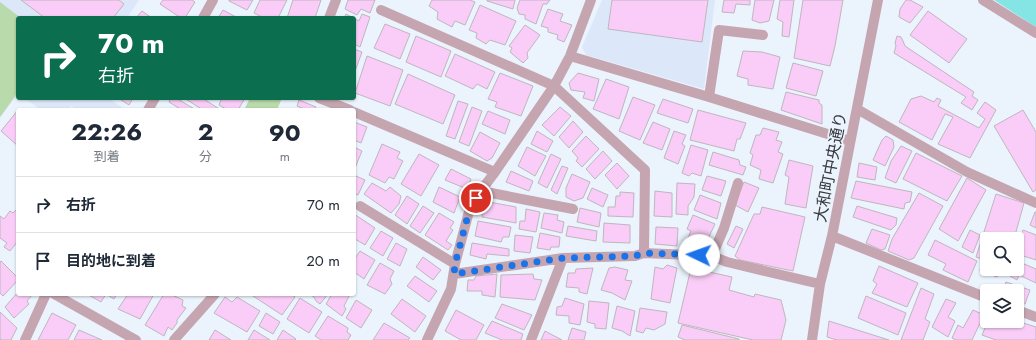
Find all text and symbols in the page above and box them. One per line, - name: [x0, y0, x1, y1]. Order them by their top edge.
- text: 70 m: [98, 23, 165, 64]
- icon: right: [32, 32, 84, 84]
- text: 右折: [98, 63, 134, 89]
- street label: 大和町中央通り: [809, 110, 852, 224]
- text: 22:26: [71, 114, 142, 149]
- text: 2: [198, 114, 213, 149]
- text: 90: [269, 115, 301, 150]
- text: 到着: [94, 147, 120, 166]
- text: 分: [199, 147, 212, 166]
- text: m: [280, 147, 290, 166]
- pin: [459, 181, 493, 215]
- icon: arrive: [465, 187, 487, 209]
- icon: right: [32, 194, 54, 216]
- text: 右折: [66, 194, 96, 216]
- text: 70 m: [307, 194, 340, 216]
- map controls: [980, 232, 1024, 328]
- button: search: [980, 232, 1024, 276]
- position arrow: [678, 234, 720, 276]
- icon: arrive: [32, 250, 54, 272]
- text: 目的地に到着: [66, 250, 156, 272]
- text: 20 m: [306, 250, 340, 272]
- button: layers: [980, 284, 1024, 328]

